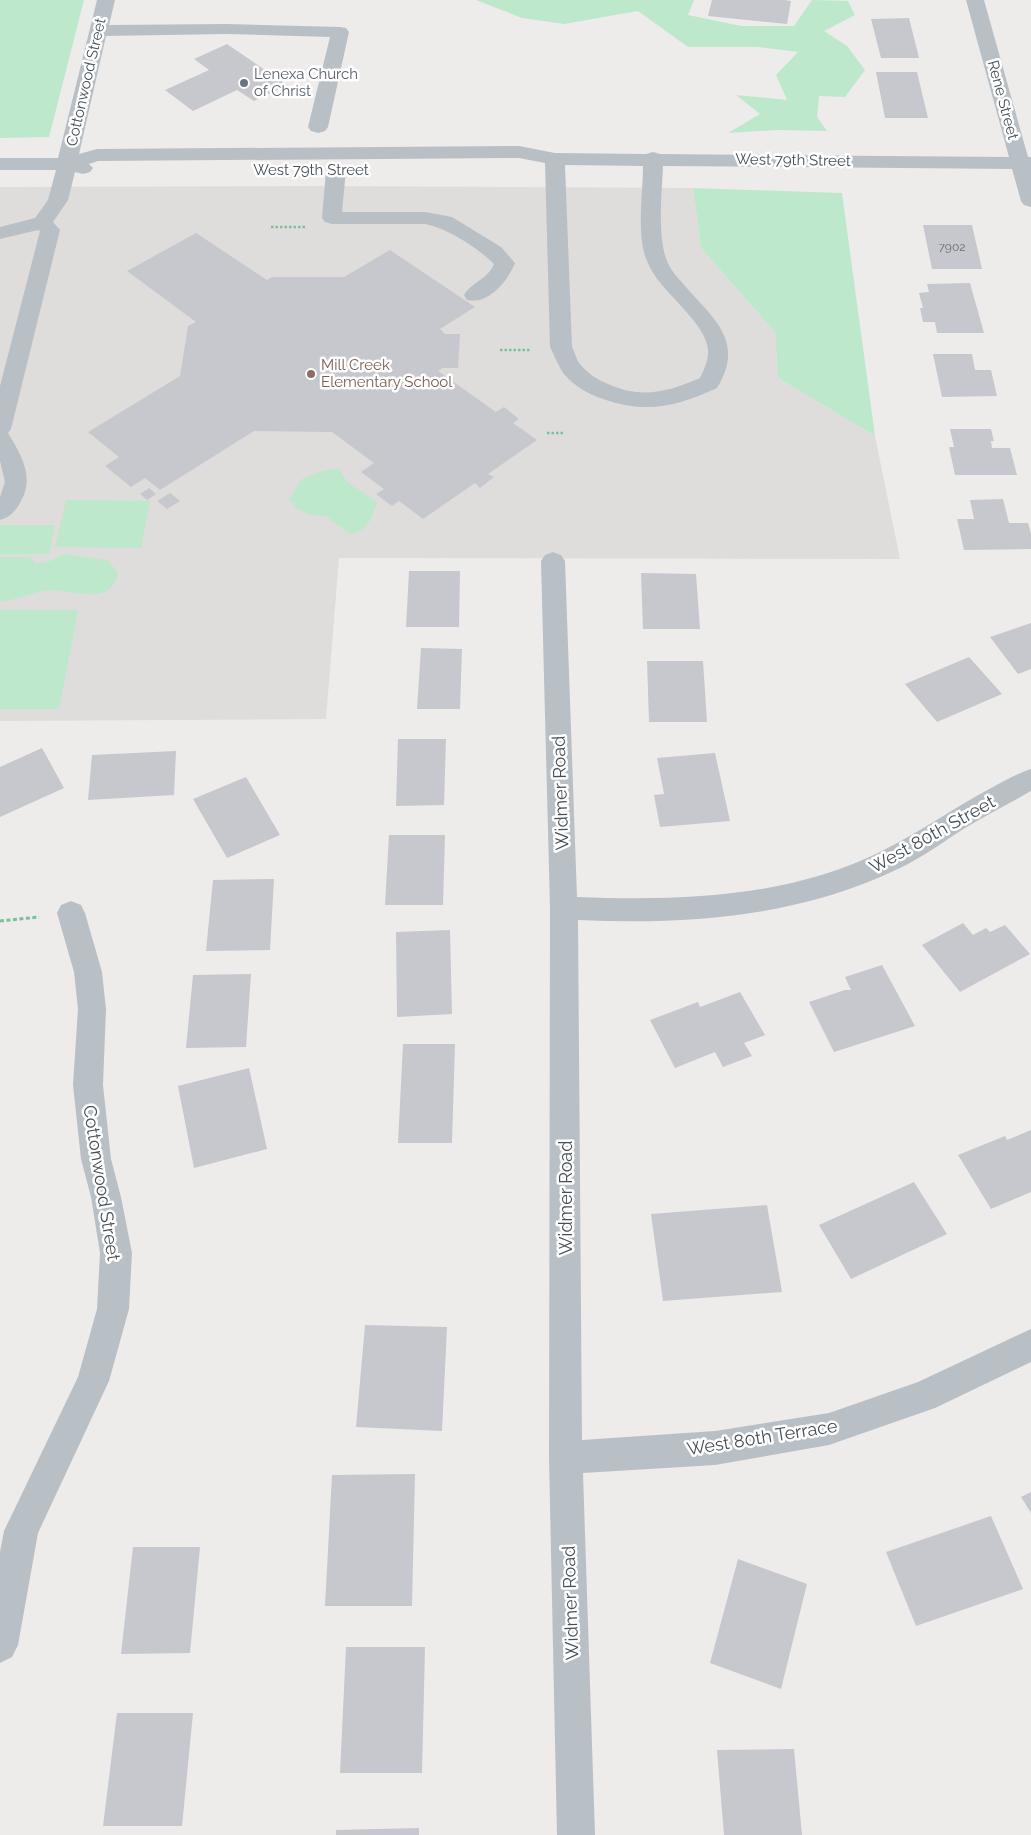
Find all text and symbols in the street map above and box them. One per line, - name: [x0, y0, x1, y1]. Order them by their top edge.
- street label: Cottonwood Street: [62, 16, 110, 148]
- street label: Rene Street: [984, 58, 1022, 142]
- place label: Lenexa Church of Christ: [254, 65, 358, 100]
- marker: Lenexa Church of Christ: [238, 77, 250, 89]
- street label: West 79th Street: [735, 150, 851, 170]
- street label: West 79th Street: [253, 161, 369, 179]
- house number: 7902: [938, 240, 966, 254]
- place label: Mill Creek Elementary School: [321, 356, 453, 391]
- marker: Mill Creek Elementary School: [305, 368, 317, 380]
- street label: Widmer Road: [548, 735, 572, 851]
- street label: West 80th Street: [866, 791, 998, 877]
- street label: Cottonwood Street: [79, 1104, 125, 1262]
- street label: Widmer Road: [555, 1141, 576, 1255]
- street label: West 80th Terrace: [685, 1415, 839, 1459]
- street label: Widmer Road: [558, 1545, 582, 1661]

